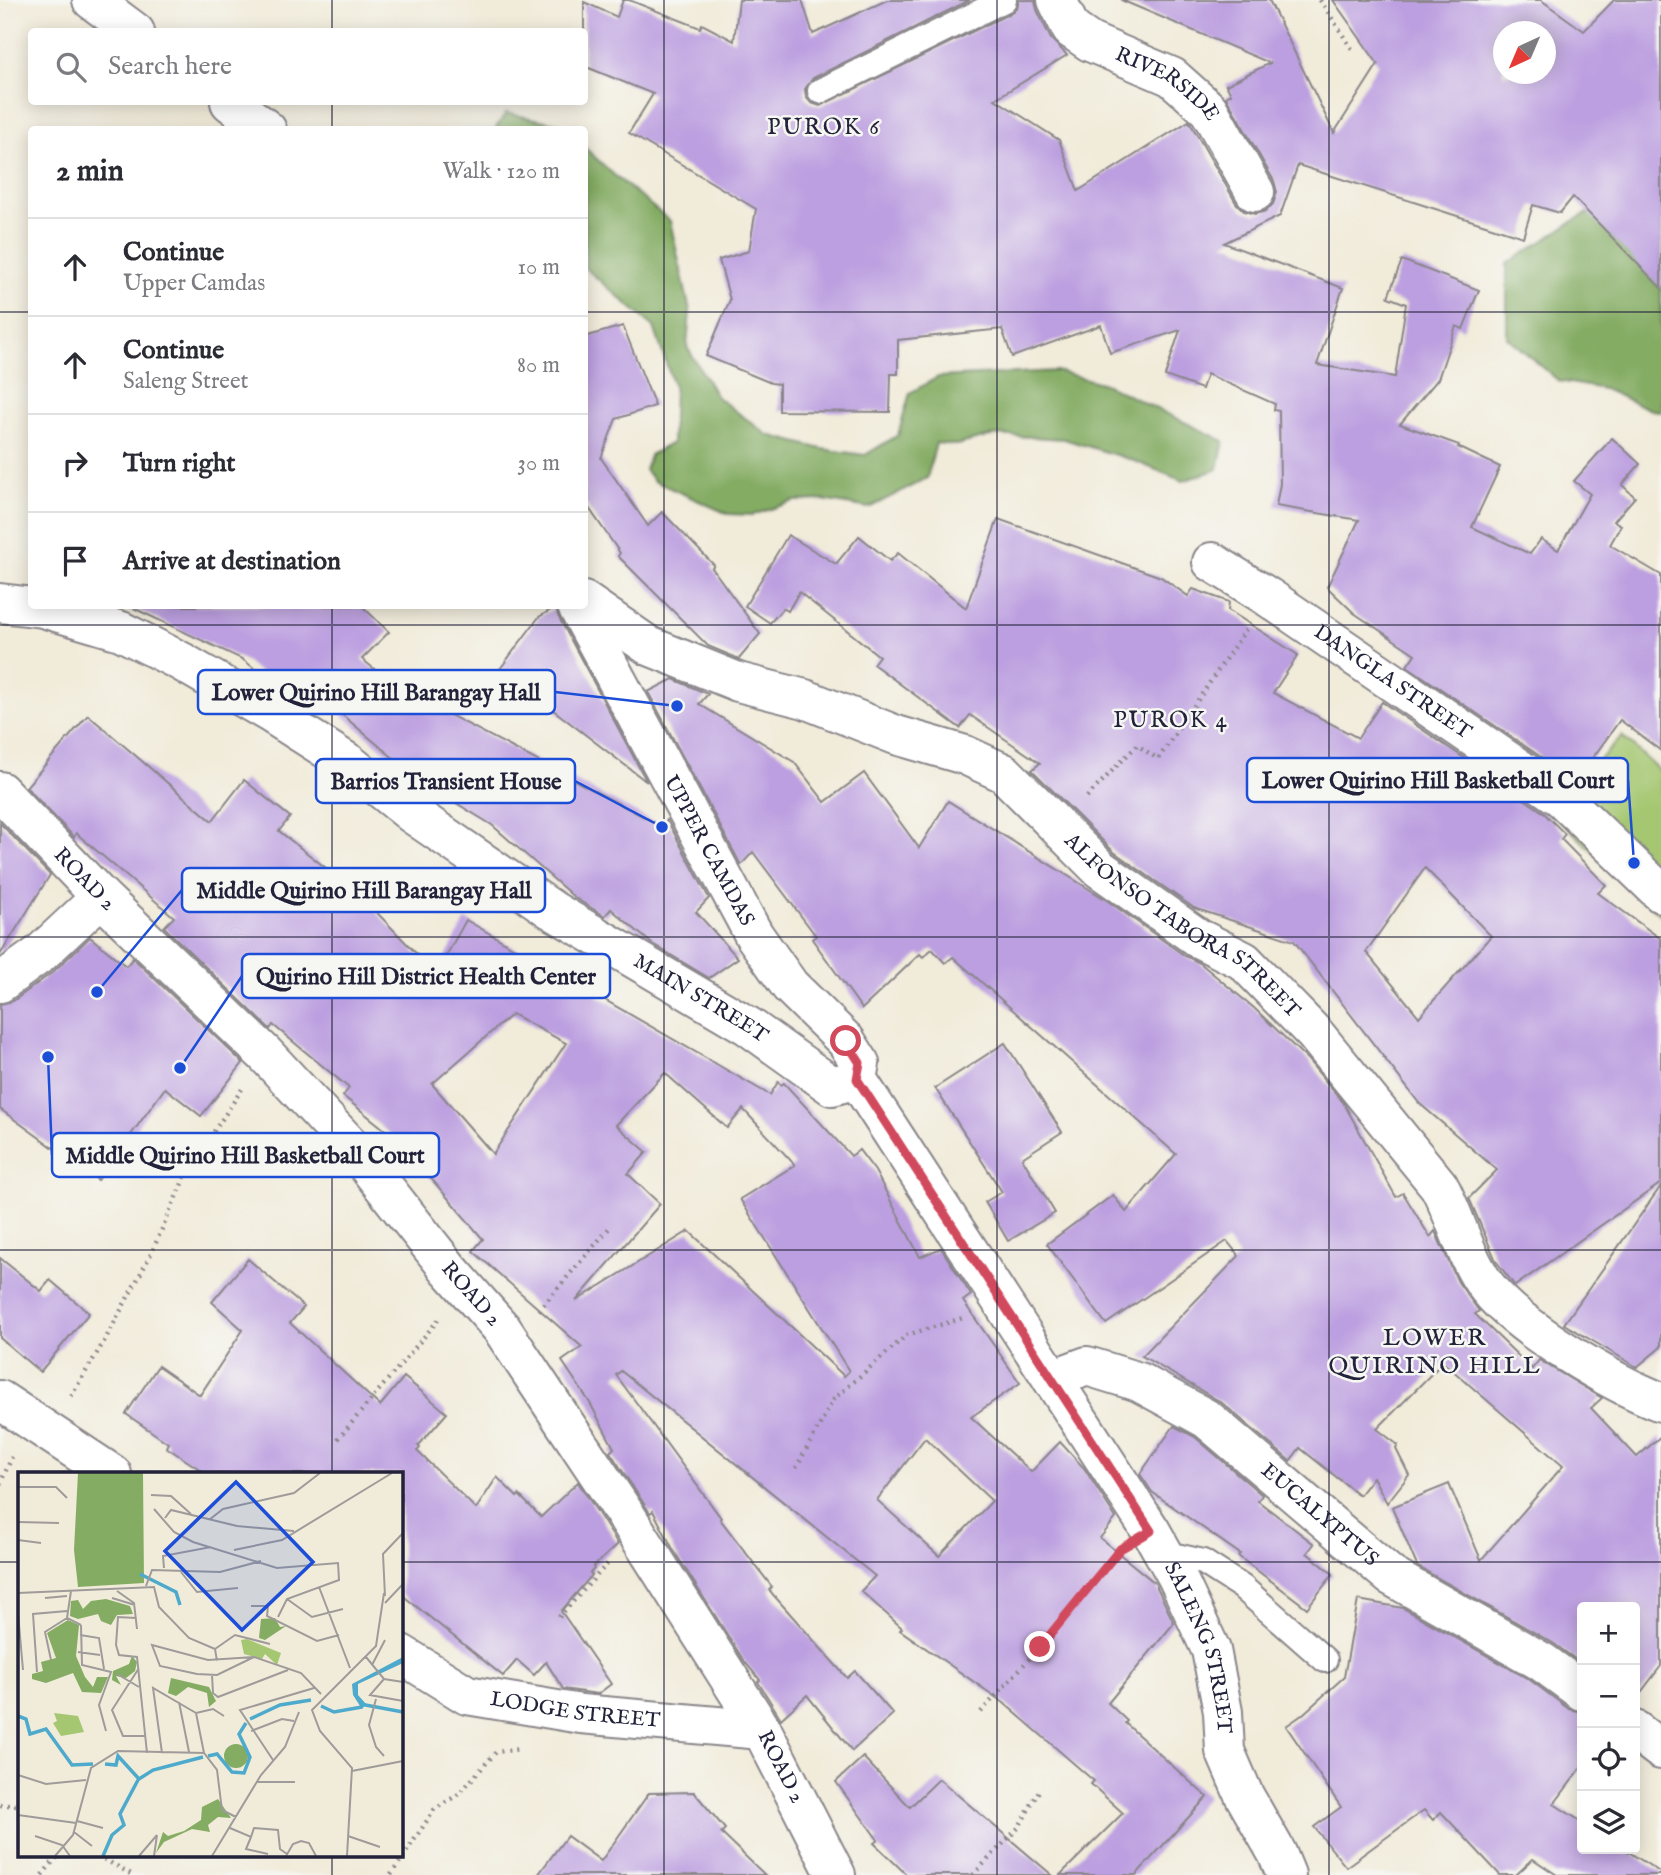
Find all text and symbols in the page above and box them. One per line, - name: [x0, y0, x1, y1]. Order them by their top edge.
- north arrow: [1493, 21, 1556, 84]
- search box: [28, 28, 588, 105]
- street label: RIVERSIDE: [1111, 41, 1226, 125]
- icon: search: [52, 48, 90, 86]
- text: Search here: [108, 50, 232, 83]
- district label: PUROK 6: [767, 113, 881, 142]
- text: 2 min: [56, 153, 124, 191]
- text: Walk · 120 m: [442, 157, 560, 186]
- text: Continue: [123, 236, 224, 269]
- icon: ahead: [56, 248, 94, 286]
- text: 10 m: [517, 253, 560, 282]
- text: Upper Camdas: [123, 269, 265, 298]
- text: Continue: [123, 334, 224, 367]
- icon: ahead: [56, 346, 94, 384]
- text: 80 m: [517, 351, 560, 380]
- text: Saleng Street: [123, 367, 248, 396]
- icon: right: [56, 444, 94, 482]
- text: Turn right: [123, 447, 236, 480]
- text: 30 m: [517, 449, 560, 478]
- icon: arrive: [56, 542, 94, 580]
- text: Arrive at destination: [123, 545, 341, 578]
- street label: DANGLA STREET: [1309, 619, 1477, 746]
- callout: Lower Quirino Hill Barangay Hall: [198, 670, 555, 714]
- text: Lower Quirino Hill Barangay Hall: [211, 679, 541, 708]
- district label: PUROK 4: [1113, 706, 1229, 735]
- callout: Lower Quirino Hill Basketball Court: [1247, 758, 1628, 802]
- callout: Barrios Transient House: [316, 759, 575, 803]
- text: Lower Quirino Hill Basketball Court: [1261, 767, 1615, 796]
- text: Barrios Transient House: [330, 768, 562, 797]
- street label: UPPER CAMDAS: [657, 771, 760, 931]
- street label: ALFONSO TABORA STREET: [1058, 827, 1306, 1025]
- street label: ROAD 2: [47, 842, 121, 917]
- callout: Middle Quirino Hill Barangay Hall: [182, 868, 545, 912]
- text: Middle Quirino Hill Barangay Hall: [196, 877, 532, 906]
- street label: MAIN STREET: [629, 948, 774, 1050]
- callout: Quirino Hill District Health Center: [242, 954, 610, 998]
- text: Quirino Hill District Health Center: [256, 963, 597, 992]
- route start: [830, 1025, 861, 1056]
- callout: Middle Quirino Hill Basketball Court: [52, 1133, 439, 1177]
- text: Middle Quirino Hill Basketball Court: [65, 1142, 425, 1171]
- street label: ROAD 2: [435, 1256, 507, 1332]
- district label: LOWER QUIRINO HILL: [1328, 1323, 1542, 1382]
- street label: EUCALYPTUS: [1255, 1457, 1384, 1573]
- inset map: [18, 1472, 402, 1857]
- street label: SALENG STREET: [1158, 1557, 1238, 1735]
- map controls: [1577, 1602, 1640, 1854]
- button: +: [1577, 1602, 1640, 1665]
- route end: [1024, 1631, 1055, 1662]
- button: −: [1577, 1665, 1640, 1728]
- street label: LODGE STREET: [488, 1686, 662, 1734]
- street label: ROAD 2: [751, 1726, 811, 1808]
- button: locate: [1577, 1728, 1640, 1791]
- button: layers: [1577, 1791, 1640, 1854]

